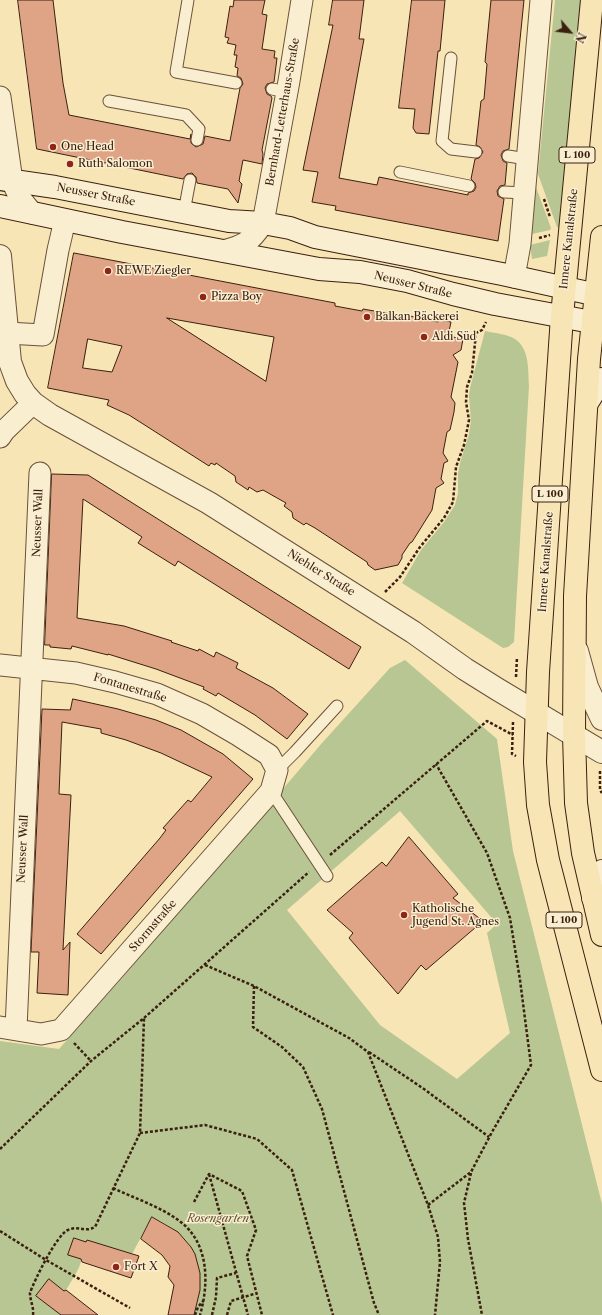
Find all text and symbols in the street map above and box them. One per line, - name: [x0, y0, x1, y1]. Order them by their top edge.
- north arrow: [550, 12, 590, 52]
- text: N: [572, 30, 589, 45]
- street label: Bernhard-Letterhaus-Straße: [263, 37, 303, 187]
- place label: One Head: [61, 140, 114, 154]
- marker: One Head: [48, 142, 58, 152]
- road number: L 100: [559, 147, 595, 163]
- place label: Ruth Salomon: [78, 157, 153, 171]
- marker: Ruth Salomon: [65, 159, 75, 169]
- street label: Neusser Straße: [56, 181, 136, 209]
- street label: Innere Kanalstraße: [557, 188, 581, 290]
- place label: REWE Ziegler: [116, 264, 191, 278]
- marker: REWE Ziegler: [103, 266, 113, 276]
- street label: Neusser Straße: [373, 269, 453, 301]
- place label: Pizza Boy: [211, 290, 262, 304]
- marker: Pizza Boy: [198, 292, 208, 302]
- place label: Balkan Bäckerei: [375, 310, 459, 324]
- marker: Balkan Bäckerei: [362, 312, 372, 322]
- place label: Aldi Süd: [432, 330, 476, 344]
- marker: Aldi Süd: [419, 332, 429, 342]
- road number: L 100: [532, 486, 568, 502]
- street label: Neusser Wall: [30, 489, 46, 557]
- street label: Innere Kanalstraße: [536, 511, 556, 613]
- street label: Niehler Straße: [285, 547, 357, 599]
- street label: Fontanestraße: [92, 671, 168, 705]
- street label: Neusser Wall: [15, 814, 31, 884]
- street label: Stormstraße: [127, 897, 179, 955]
- place label: Katholische Jugend St. Agnes: [412, 902, 499, 928]
- marker: Katholische Jugend St. Agnes: [399, 910, 409, 920]
- road number: L 100: [546, 912, 582, 928]
- park label: Rosengarten: [187, 1212, 249, 1226]
- place label: Fort X: [124, 1260, 158, 1274]
- marker: Fort X: [111, 1262, 121, 1272]

